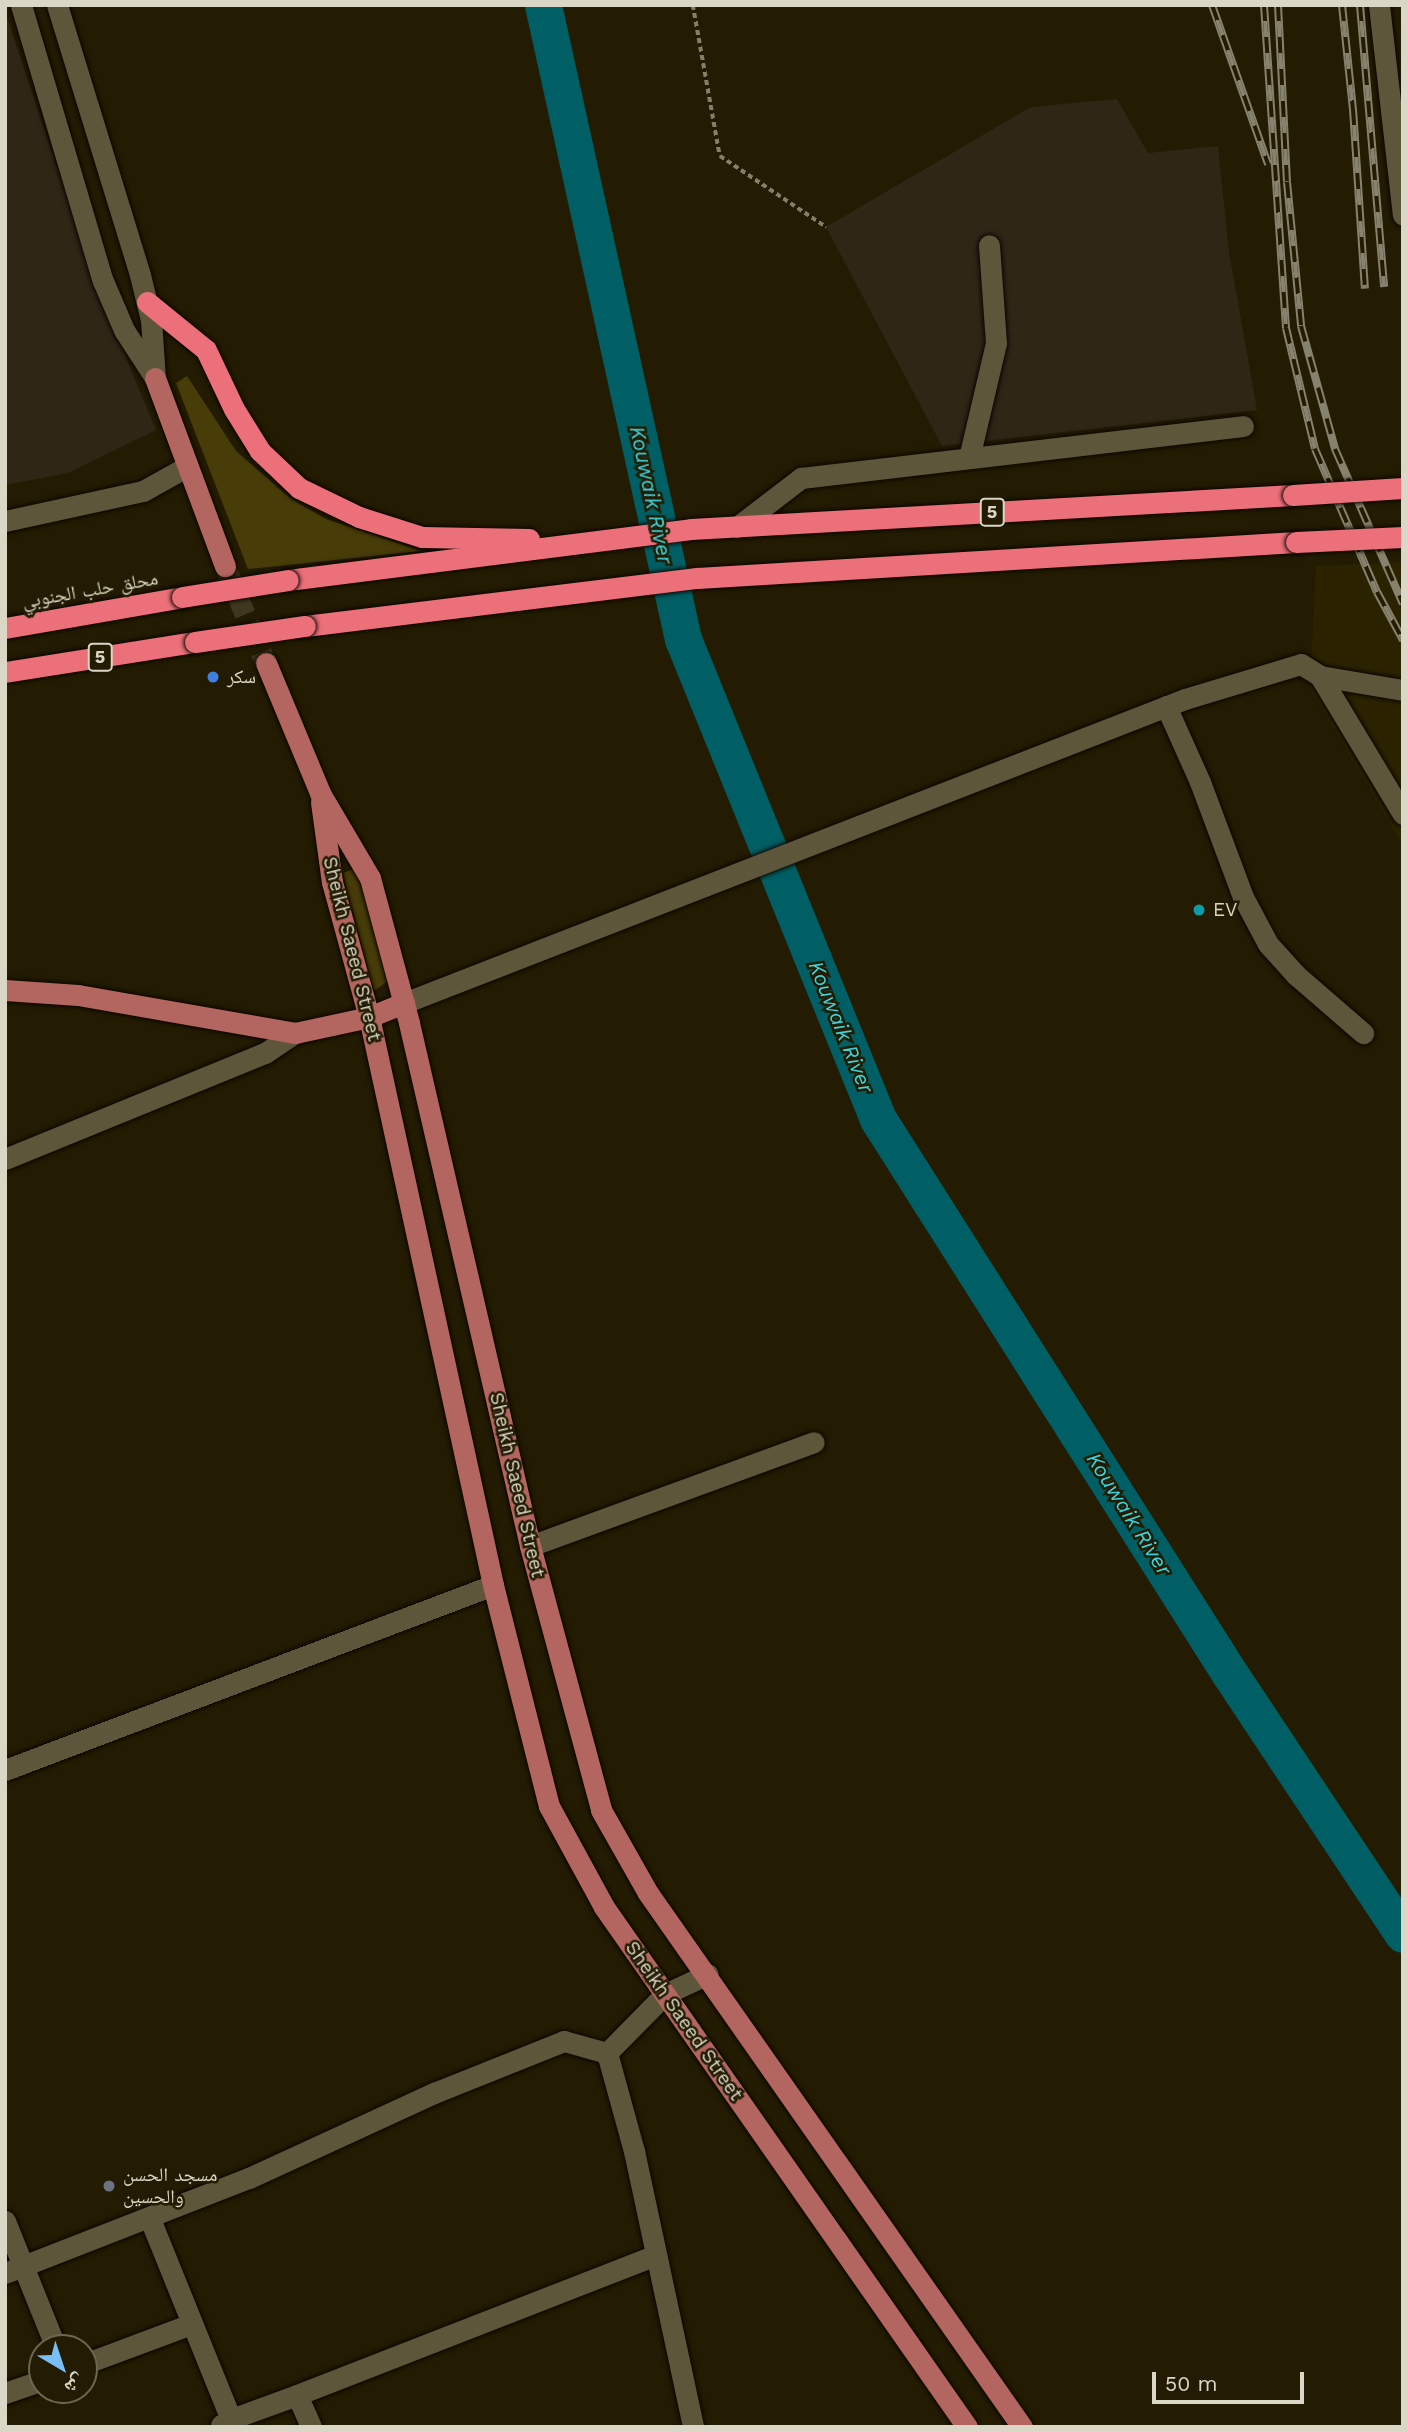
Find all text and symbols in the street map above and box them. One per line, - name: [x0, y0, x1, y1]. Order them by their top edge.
- water label: Kouwaik River: [624, 424, 678, 566]
- road number: 5: [980, 498, 1004, 526]
- street label: محلق حلب الجنوبي: [20, 567, 160, 613]
- road number: 5: [88, 642, 112, 672]
- place label: سكر: [227, 666, 256, 688]
- marker: سكر: [205, 669, 221, 685]
- street label: Sheikh Saeed Street: [318, 854, 386, 1044]
- place label: EV: [1213, 899, 1237, 921]
- marker: EV: [1191, 902, 1207, 918]
- water label: Kouwaik River: [803, 957, 879, 1097]
- street label: Sheikh Saeed Street: [485, 1390, 549, 1580]
- water label: Kouwaik River: [1081, 1448, 1177, 1580]
- street label: Sheikh Saeed Street: [620, 1937, 748, 2105]
- place label: مسجد الحسن والحسين: [123, 2164, 217, 2208]
- marker: مسجد الحسن والحسين: [101, 2178, 117, 2194]
- north arrow: [28, 2334, 98, 2404]
- scale bar: [1156, 2358, 1308, 2402]
- text: ش: [60, 2369, 90, 2399]
- text: 50 m: [1165, 2371, 1217, 2396]

